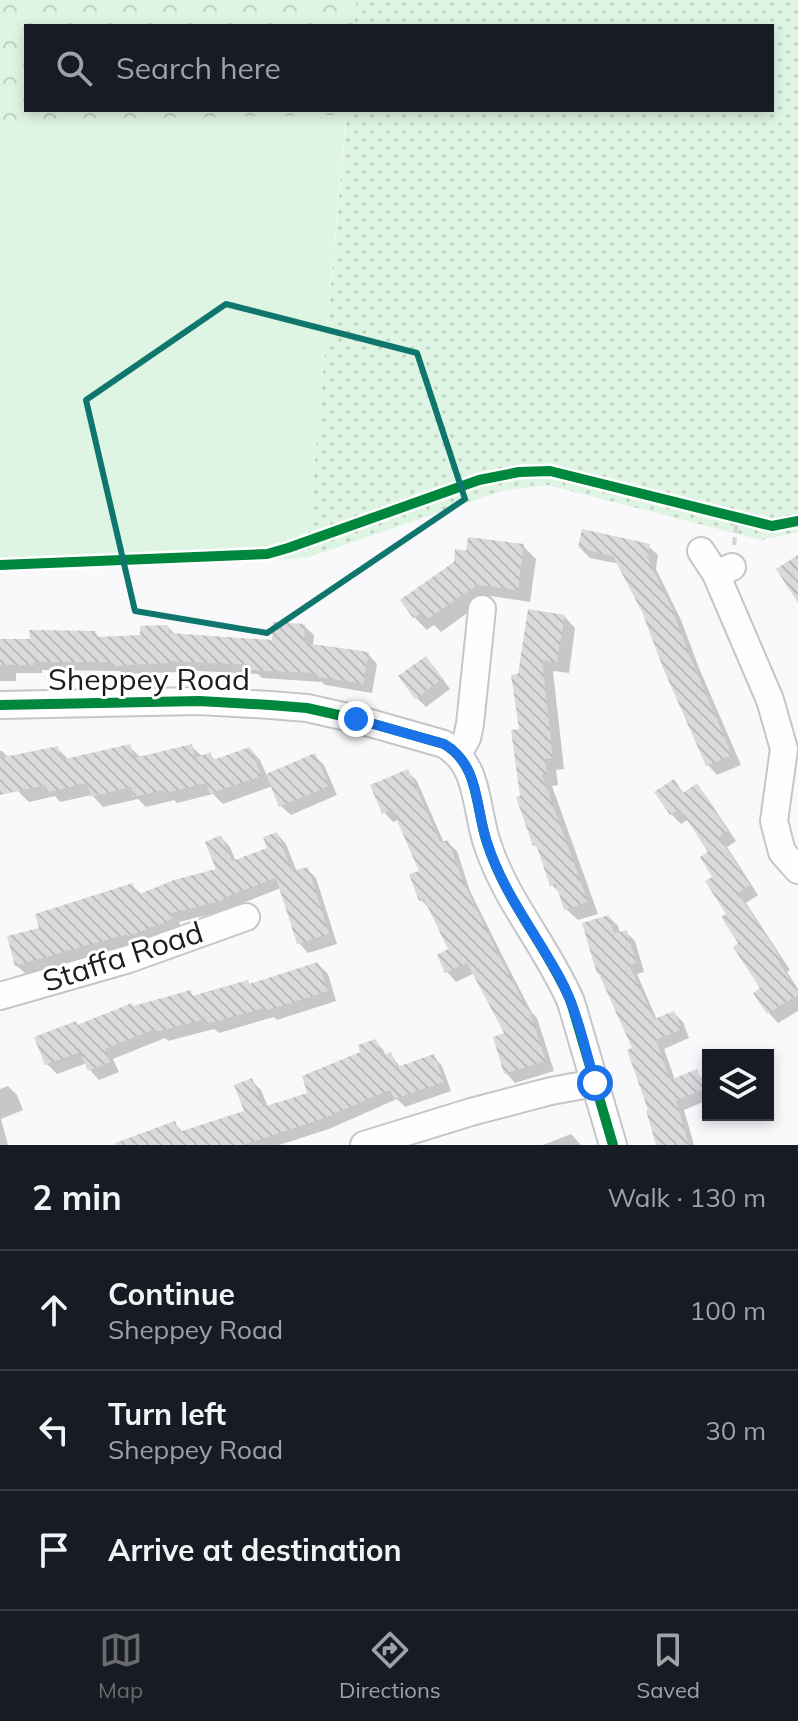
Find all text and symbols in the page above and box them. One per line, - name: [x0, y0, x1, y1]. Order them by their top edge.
- search box: [24, 24, 774, 112]
- icon: search: [52, 46, 96, 90]
- text: Search here: [116, 49, 281, 87]
- street label: Sheppey Road: [48, 660, 250, 698]
- route end: [338, 701, 374, 737]
- street label: Staffa Road: [38, 912, 208, 1000]
- map controls: [702, 1049, 774, 1121]
- button: layers: [702, 1049, 774, 1121]
- route start: [577, 1065, 613, 1101]
- text: 2 min: [32, 1176, 122, 1219]
- text: Walk · 130 m: [607, 1181, 766, 1214]
- text: Continue: [108, 1275, 235, 1313]
- icon: ahead: [32, 1288, 76, 1332]
- text: 100 m: [690, 1294, 766, 1327]
- text: Sheppey Road: [108, 1313, 283, 1346]
- text: Turn left: [108, 1395, 226, 1433]
- icon: left: [32, 1408, 76, 1452]
- text: 30 m: [705, 1414, 766, 1447]
- text: Sheppey Road: [108, 1433, 283, 1466]
- icon: arrive: [32, 1528, 76, 1572]
- text: Arrive at destination: [108, 1531, 402, 1569]
- tab: Map: [98, 1628, 143, 1704]
- tab: Directions: [339, 1628, 441, 1704]
- tab: Saved: [637, 1628, 700, 1704]

